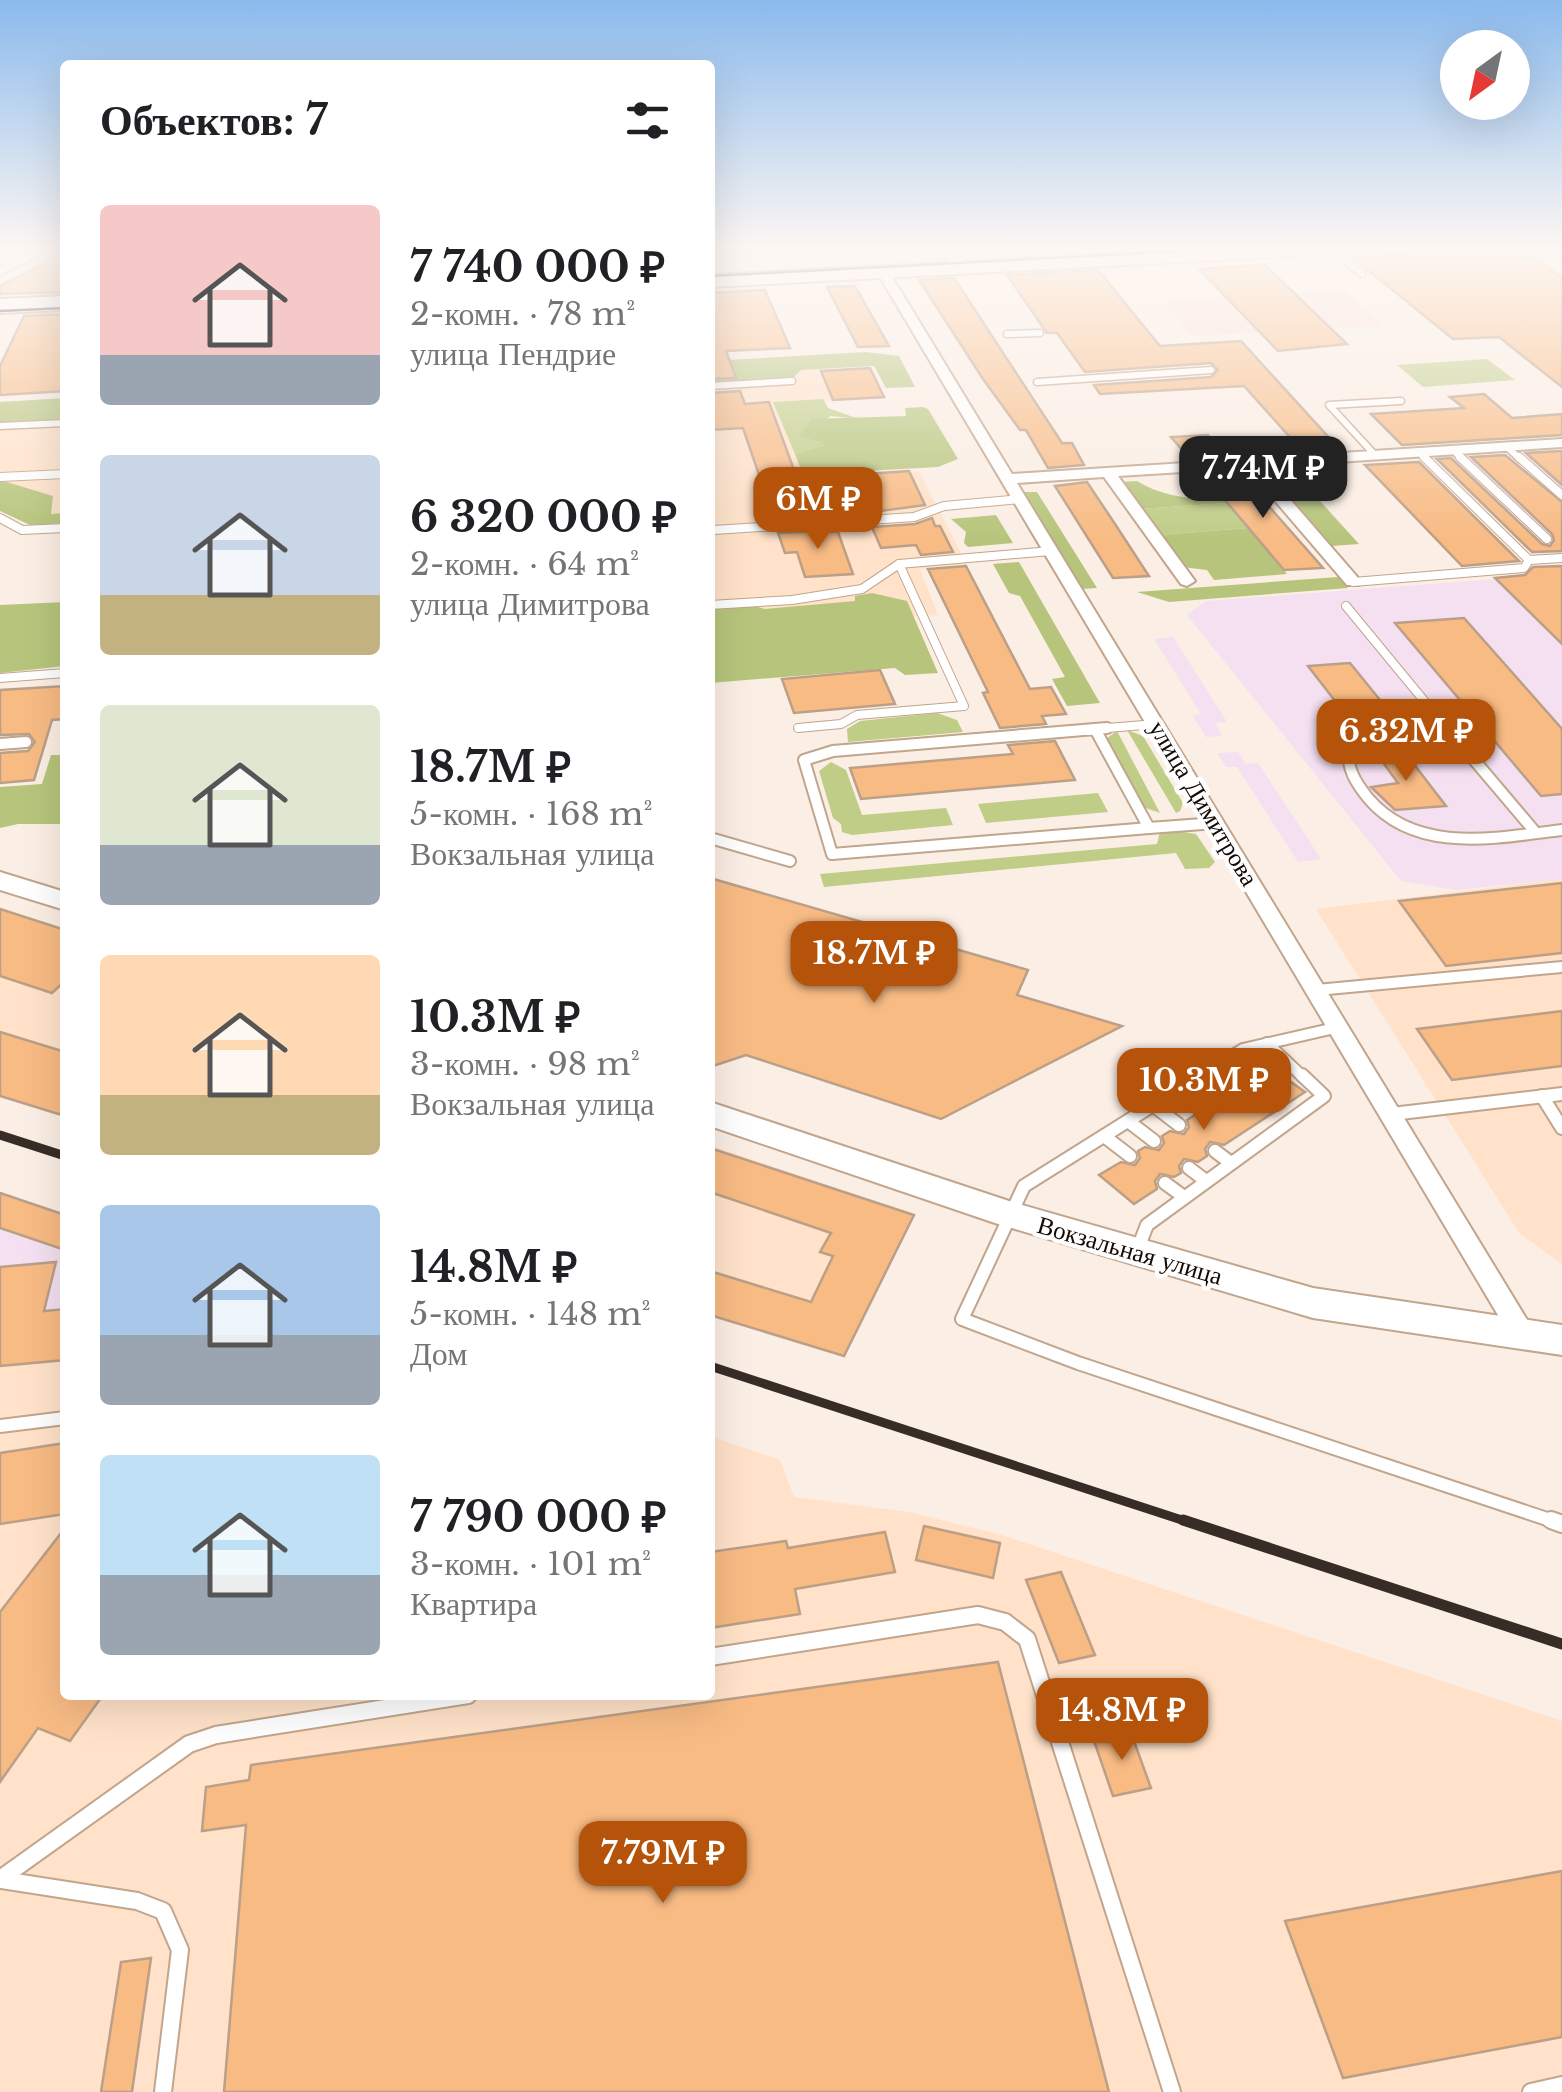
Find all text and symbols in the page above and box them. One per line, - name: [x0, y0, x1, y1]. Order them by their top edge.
- north arrow: [1440, 30, 1530, 120]
- map controls: [1440, 30, 1530, 120]
- icon: filters: [620, 93, 675, 148]
- text: Объектов: 7: [100, 94, 327, 146]
- text: 7 740 000 ₽: [410, 241, 665, 293]
- icon: home: [180, 245, 300, 365]
- text: 2-комн. · 78 m²: [410, 294, 635, 334]
- text: улица Пендрие: [410, 334, 616, 374]
- pin: 7.74M ₽: [1171, 436, 1355, 521]
- text: 7.74M ₽: [1201, 448, 1325, 488]
- pin: 6M ₽: [759, 467, 877, 552]
- text: 6M ₽: [775, 479, 861, 519]
- text: 6 320 000 ₽: [410, 491, 677, 543]
- icon: home: [180, 495, 300, 615]
- text: 2-комн. · 64 m²: [410, 544, 639, 584]
- text: улица Димитрова: [410, 584, 650, 624]
- pin: 6.32M ₽: [1314, 699, 1498, 784]
- text: 6.32M ₽: [1339, 711, 1473, 751]
- street label: улица Димитрова: [1142, 715, 1265, 892]
- text: 18.7M ₽: [410, 741, 571, 793]
- icon: home: [180, 745, 300, 865]
- text: 5-комн. · 168 m²: [410, 794, 653, 834]
- text: Вокзальная улица: [410, 834, 654, 874]
- pin: 18.7M ₽: [782, 921, 966, 1006]
- text: 18.7M ₽: [813, 933, 935, 973]
- text: 10.3M ₽: [410, 991, 581, 1043]
- icon: home: [180, 995, 300, 1115]
- text: 3-комн. · 98 m²: [410, 1044, 640, 1084]
- pin: 10.3M ₽: [1112, 1048, 1296, 1133]
- text: 10.3M ₽: [1139, 1060, 1269, 1100]
- text: Вокзальная улица: [410, 1084, 654, 1124]
- street label: Вокзальная улица: [1034, 1209, 1226, 1292]
- text: 14.8M ₽: [410, 1241, 578, 1293]
- icon: home: [180, 1245, 300, 1365]
- text: 5-комн. · 148 m²: [410, 1294, 651, 1334]
- text: Дом: [410, 1334, 467, 1374]
- text: 7 790 000 ₽: [410, 1491, 666, 1543]
- icon: home: [180, 1495, 300, 1615]
- text: 3-комн. · 101 m²: [410, 1544, 651, 1584]
- text: Квартира: [410, 1584, 537, 1624]
- pin: 14.8M ₽: [1030, 1678, 1214, 1763]
- text: 14.8M ₽: [1058, 1690, 1186, 1730]
- pin: 7.79M ₽: [571, 1821, 755, 1906]
- text: 7.79M ₽: [601, 1833, 725, 1873]

